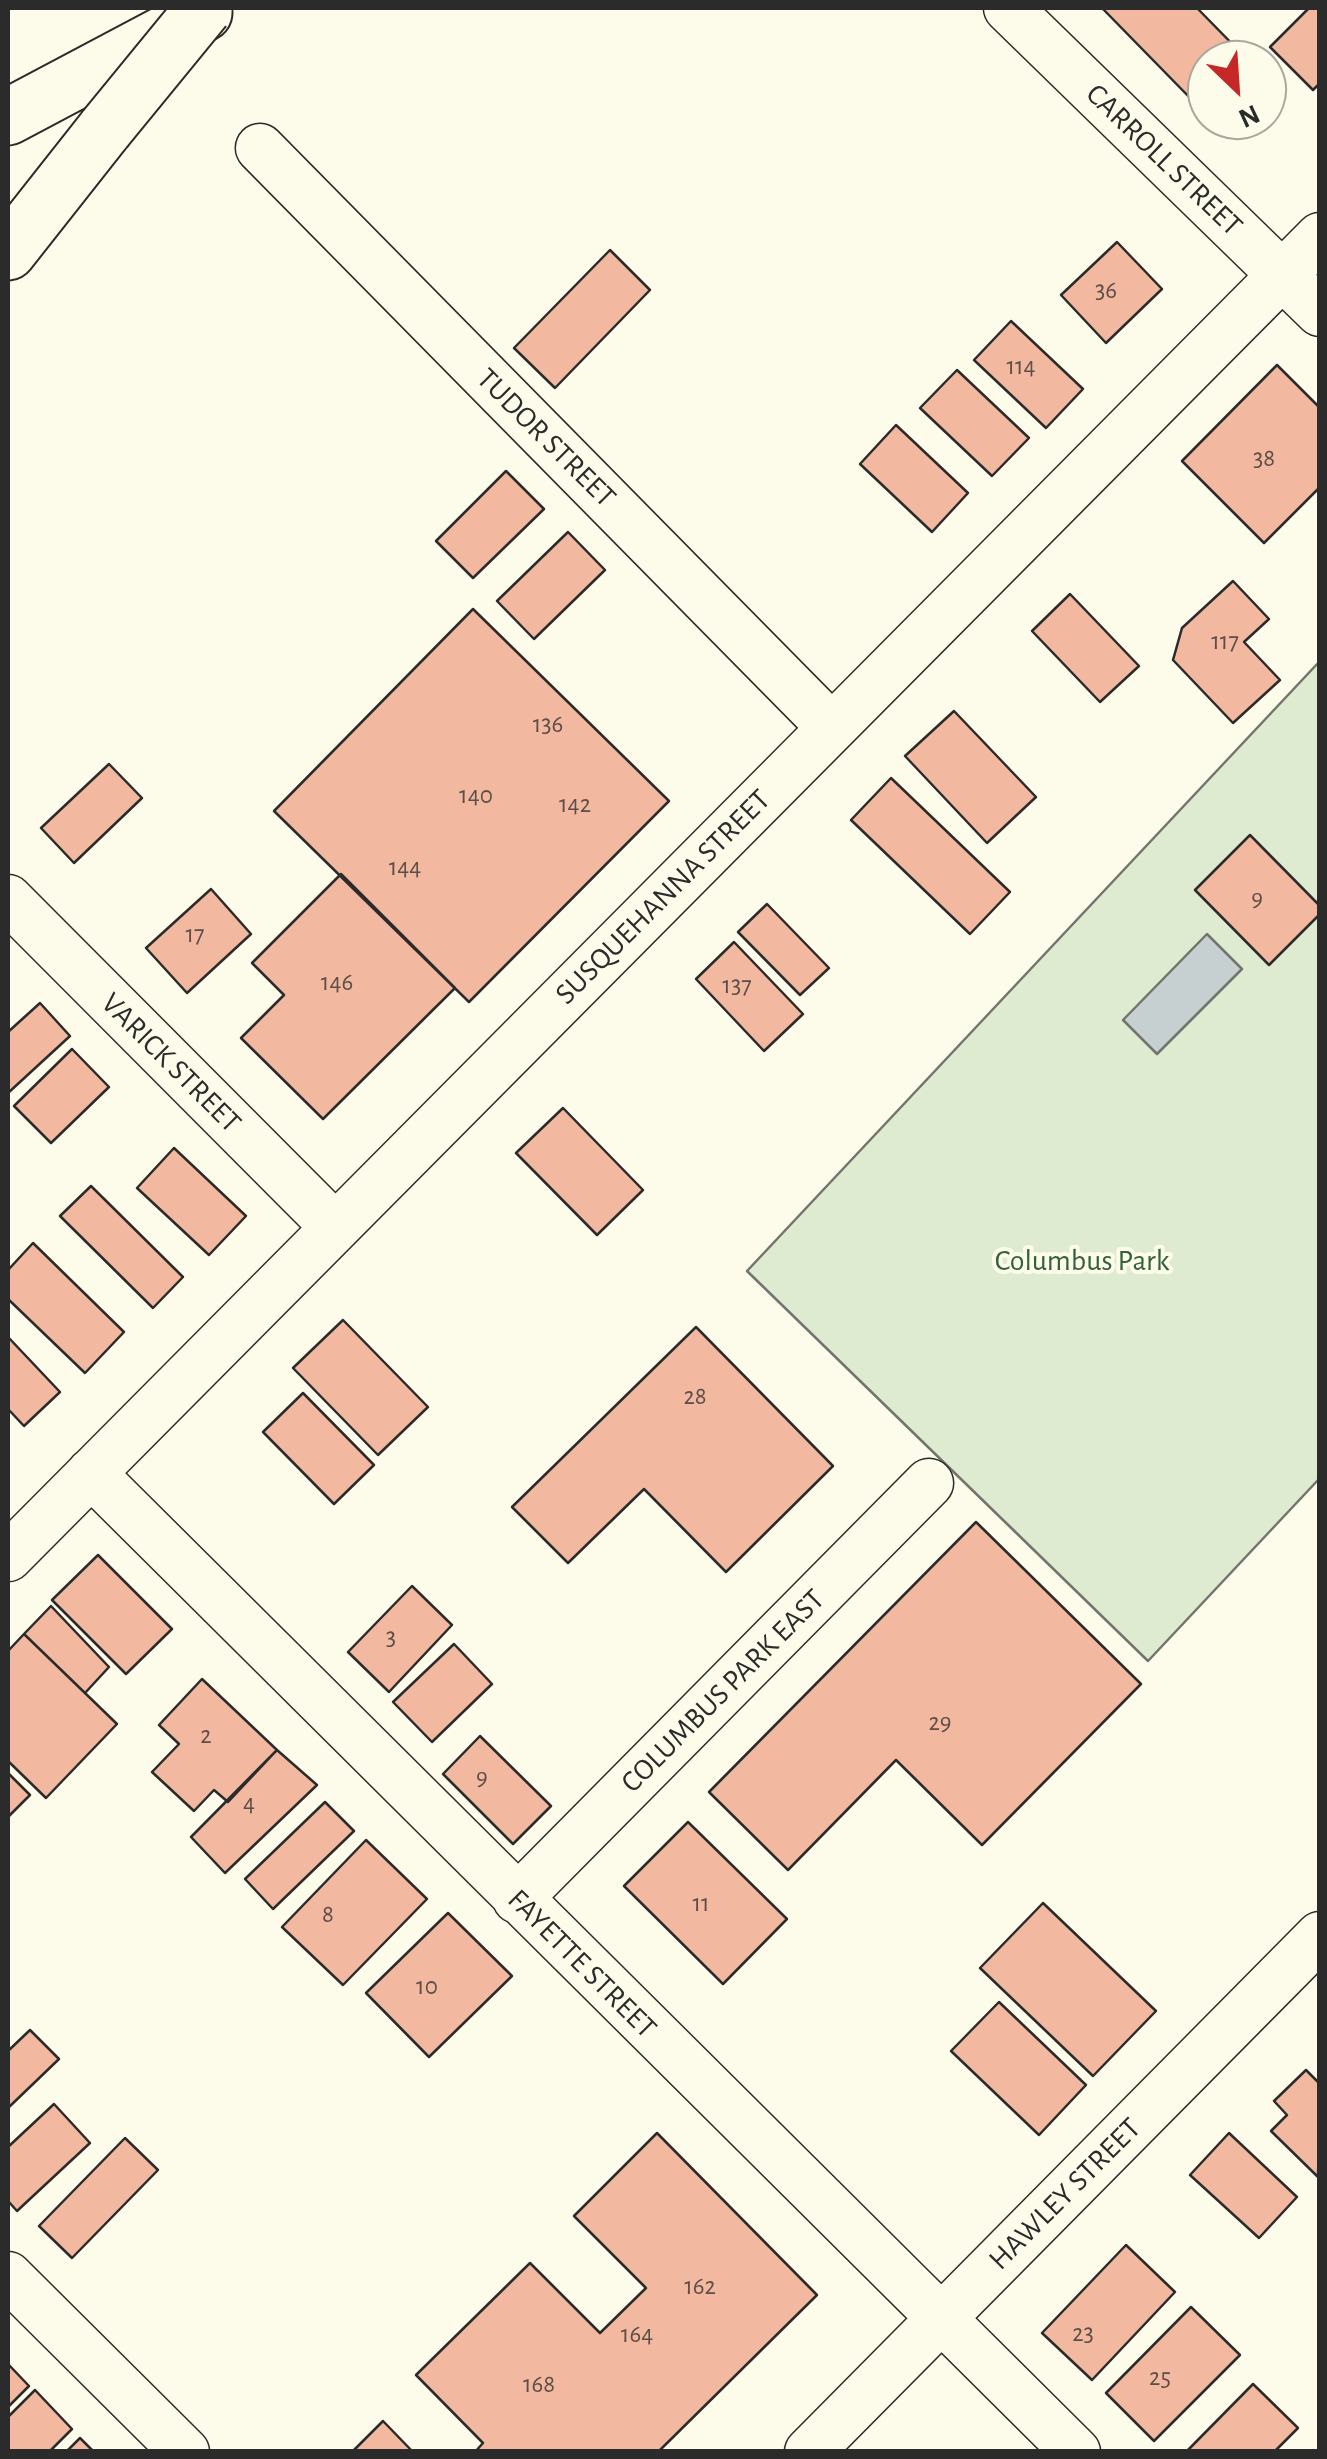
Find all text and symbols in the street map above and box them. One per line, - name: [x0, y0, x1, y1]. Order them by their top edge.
- north arrow: [1187, 40, 1287, 140]
- street label: CARROLL STREET: [1078, 76, 1250, 244]
- text: N: [1234, 99, 1264, 132]
- house number: 36: [1095, 275, 1117, 305]
- house number: 114: [1006, 351, 1036, 381]
- street label: TUDOR STREET: [469, 361, 623, 515]
- house number: 38: [1253, 443, 1275, 473]
- house number: 117: [1211, 626, 1239, 656]
- house number: 136: [533, 709, 563, 739]
- house number: 140: [459, 780, 493, 810]
- street label: SUSQUEHANNA STREET: [548, 782, 778, 1012]
- house number: 142: [559, 789, 591, 819]
- house number: 144: [389, 852, 421, 882]
- house number: 9: [1251, 883, 1263, 913]
- house number: 17: [185, 919, 205, 949]
- house number: 146: [321, 967, 353, 997]
- house number: 137: [722, 970, 752, 1000]
- street label: VARICK STREET: [93, 985, 249, 1141]
- park label: Columbus Park: [995, 1243, 1169, 1279]
- house number: 28: [683, 1381, 707, 1411]
- street label: COLUMBUS PARK EAST: [614, 1582, 832, 1800]
- house number: 3: [386, 1622, 396, 1652]
- house number: 29: [928, 1707, 952, 1737]
- house number: 2: [200, 1720, 212, 1750]
- house number: 9: [476, 1762, 488, 1792]
- house number: 4: [243, 1788, 255, 1818]
- street label: FAYETTE STREET: [500, 1882, 664, 2046]
- house number: 11: [692, 1888, 710, 1918]
- house number: 8: [322, 1899, 334, 1929]
- house number: 10: [416, 1971, 438, 2001]
- street label: HAWLEY STREET: [981, 2110, 1149, 2278]
- house number: 162: [684, 2271, 716, 2301]
- house number: 23: [1072, 2318, 1094, 2348]
- house number: 164: [621, 2319, 653, 2349]
- house number: 25: [1149, 2362, 1171, 2392]
- house number: 168: [523, 2369, 555, 2399]

